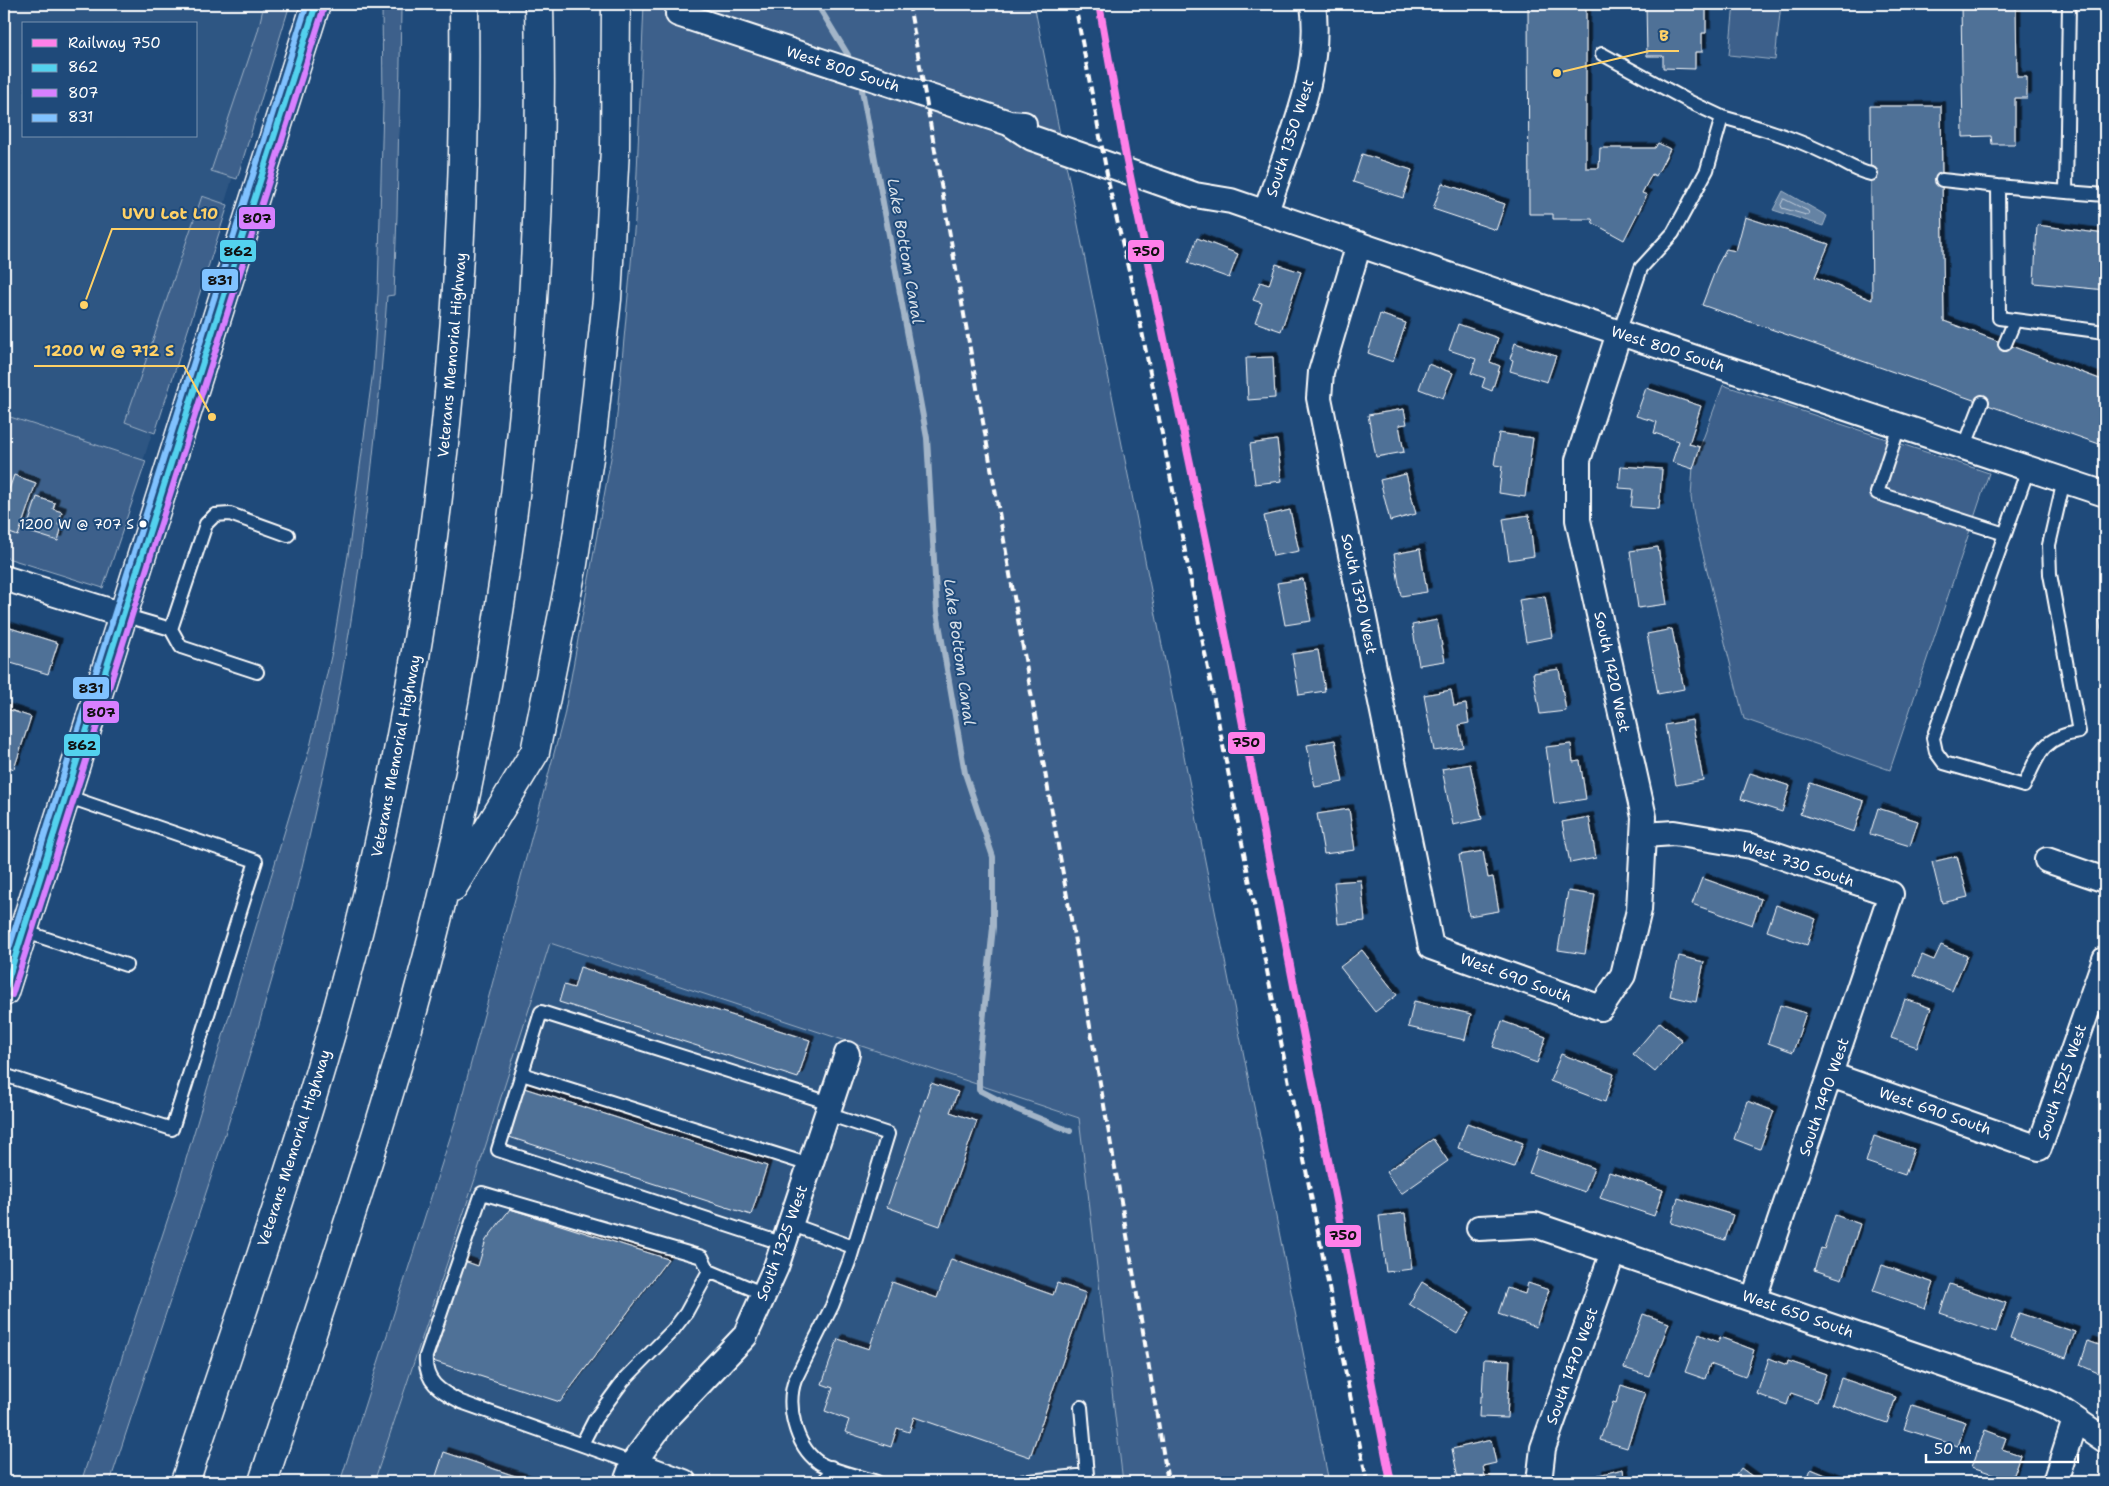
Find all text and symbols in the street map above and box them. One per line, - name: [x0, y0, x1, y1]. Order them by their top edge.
- callout: B: [1649, 20, 1679, 51]
- legend: [22, 22, 198, 138]
- text: B: [1659, 25, 1669, 46]
- text: Railway 750: [68, 33, 161, 53]
- street label: West 800 South: [783, 41, 903, 97]
- text: 862: [68, 57, 98, 77]
- street label: South 1350 West: [1262, 77, 1318, 199]
- text: 807: [68, 83, 98, 103]
- text: 831: [68, 107, 94, 127]
- water label: Lake Bottom Canal: [882, 176, 929, 326]
- callout: UVU Lot L10: [112, 198, 229, 229]
- text: UVU Lot L10: [122, 203, 218, 224]
- line badge: 807: [238, 206, 276, 230]
- text: 807: [242, 209, 272, 227]
- line badge: 862: [219, 239, 257, 263]
- line badge: 750: [1127, 239, 1165, 263]
- text: 862: [224, 242, 253, 260]
- text: 750: [1132, 242, 1160, 260]
- street label: Veterans Memorial Highway: [433, 251, 471, 459]
- line badge: 831: [201, 268, 239, 292]
- text: 831: [207, 271, 233, 289]
- street label: West 800 South: [1608, 321, 1728, 377]
- callout: 1200 W @ 712 S: [34, 335, 184, 366]
- text: 1200 W @ 712 S: [44, 340, 174, 361]
- place label: 1200 W @ 707 S: [19, 515, 134, 533]
- marker: 1200 W @ 707 S: [138, 519, 148, 529]
- street label: South 1370 West: [1336, 532, 1382, 656]
- water label: Lake Bottom Canal: [939, 577, 980, 727]
- street label: South 1420 West: [1589, 610, 1635, 734]
- street label: Veterans Memorial Highway: [367, 653, 425, 859]
- line badge: 831: [72, 676, 110, 700]
- text: 831: [78, 679, 104, 697]
- line badge: 807: [82, 700, 120, 724]
- text: 807: [86, 703, 116, 721]
- line badge: 750: [1227, 731, 1266, 755]
- line badge: 862: [63, 733, 101, 757]
- text: 750: [1232, 733, 1260, 751]
- text: 862: [68, 736, 97, 754]
- street label: West 730 South: [1739, 836, 1857, 892]
- street label: West 690 South: [1457, 948, 1575, 1008]
- street label: South 1525 West: [2033, 1021, 2091, 1143]
- street label: South 1490 West: [1794, 1035, 1854, 1159]
- street label: Veterans Memorial Highway: [253, 1047, 335, 1249]
- street label: West 690 South: [1876, 1082, 1994, 1140]
- street label: South 1325 West: [752, 1182, 812, 1304]
- line badge: 750: [1324, 1224, 1362, 1248]
- text: 750: [1329, 1226, 1357, 1244]
- street label: West 650 South: [1739, 1286, 1857, 1342]
- street label: South 1470 West: [1542, 1305, 1602, 1427]
- scale bar: [1926, 1431, 2079, 1463]
- text: 50 m: [1934, 1439, 1972, 1459]

